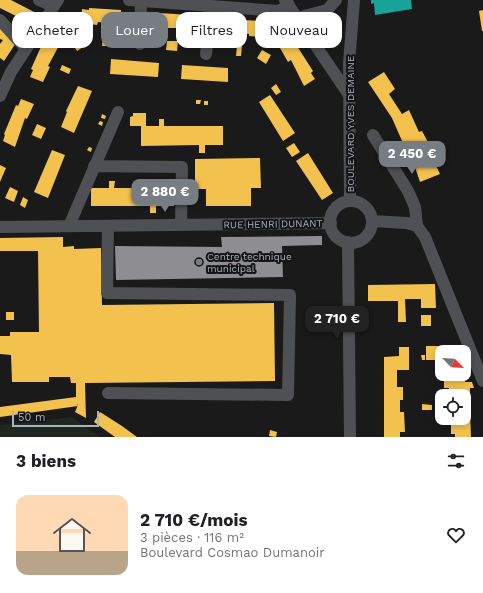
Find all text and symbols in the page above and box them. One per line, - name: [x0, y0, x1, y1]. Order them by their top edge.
- chip: Acheter: [12, 12, 93, 48]
- chip: Louer: [101, 12, 168, 48]
- chip: Filtres: [176, 12, 247, 48]
- chip: Nouveau: [255, 12, 342, 48]
- street label: BOULEVARD YVES DEMAINE: [345, 56, 356, 192]
- pin: 2 450 €: [375, 141, 449, 175]
- text: 2 450 €: [388, 146, 436, 161]
- pin: 2 880 €: [128, 179, 202, 213]
- text: 2 880 €: [141, 184, 189, 199]
- street label: RUE HENRI DUNANT: [223, 218, 323, 230]
- place label: Centre technique municipal: [207, 251, 292, 274]
- marker: Centre technique municipal: [194, 257, 204, 267]
- pin: 2 710 €: [300, 306, 374, 340]
- text: 2 710 €: [314, 311, 360, 326]
- north arrow: [435, 345, 471, 381]
- map controls: [435, 345, 471, 425]
- button: locate: [435, 389, 471, 425]
- scale bar: [12, 409, 99, 428]
- text: 50 m: [18, 411, 45, 424]
- icon: filters: [445, 450, 467, 472]
- text: 3 biens: [16, 451, 76, 471]
- text: 2 710 €/mois: [140, 510, 248, 530]
- icon: home: [48, 511, 96, 559]
- icon: heart: [445, 524, 467, 546]
- text: 3 pièces · 116 m²: [140, 530, 244, 545]
- text: Boulevard Cosmao Dumanoir: [140, 545, 325, 560]

